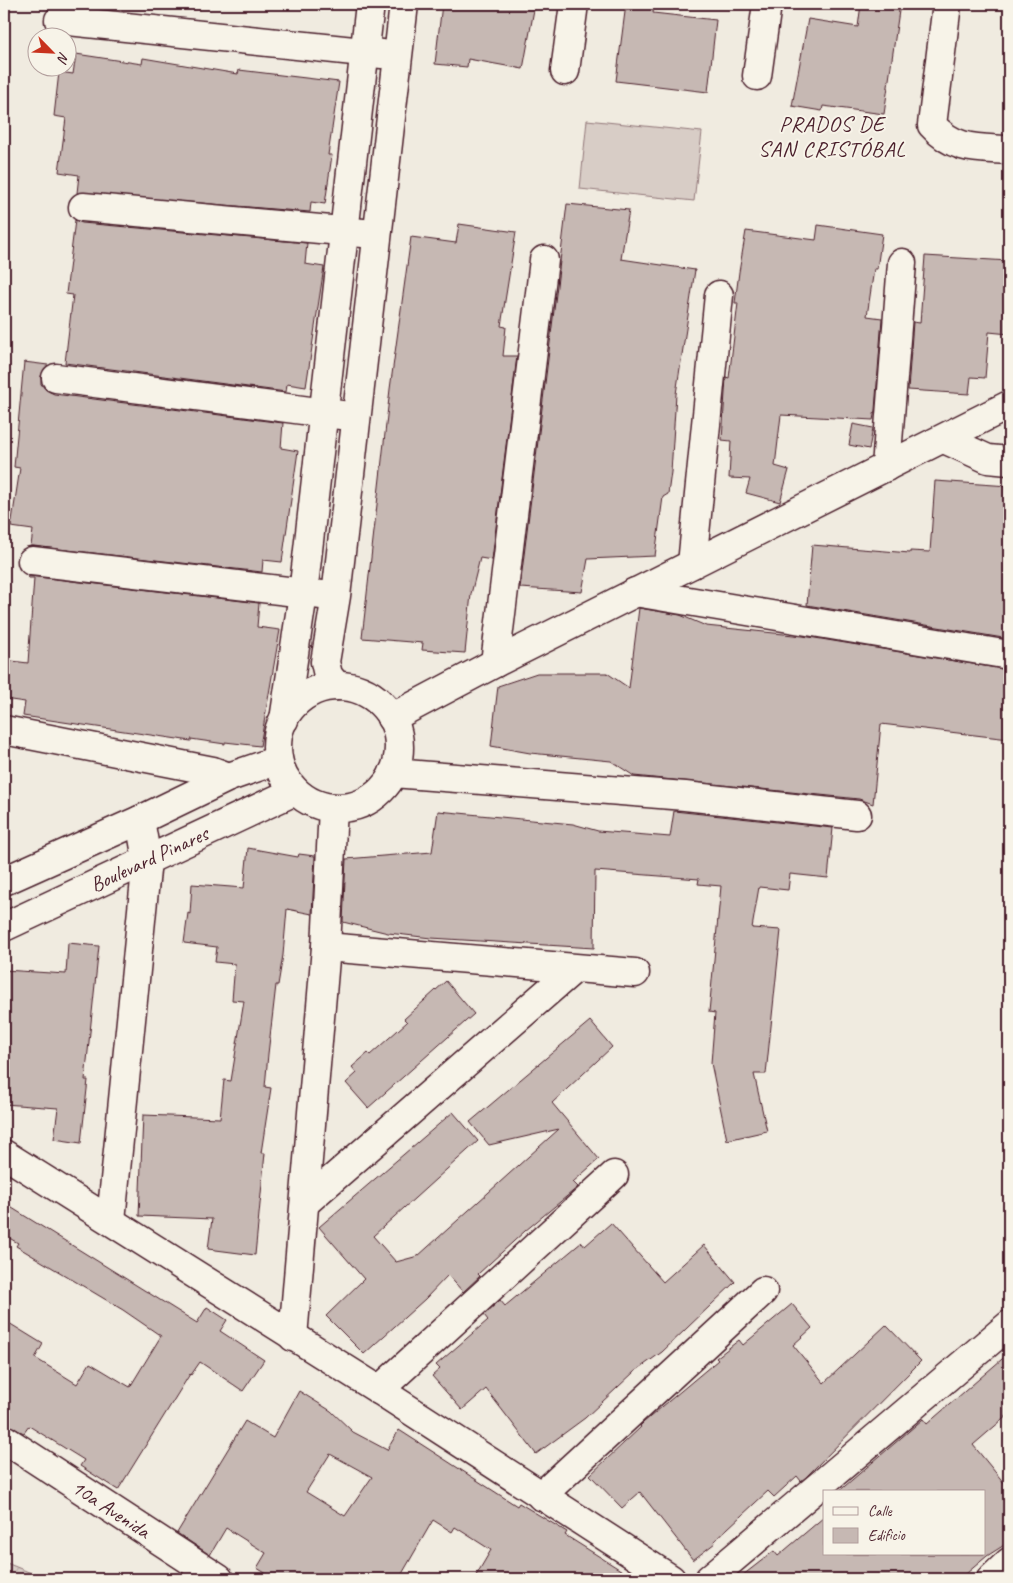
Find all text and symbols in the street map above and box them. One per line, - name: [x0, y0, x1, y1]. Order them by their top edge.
- north arrow: [28, 28, 78, 78]
- text: N: [53, 50, 73, 67]
- district label: PRADOS DE SAN CRISTÓBAL: [758, 110, 906, 163]
- street label: Boulevard Pinares: [86, 820, 214, 898]
- street label: 10a Avenida: [67, 1474, 157, 1545]
- legend: [823, 1490, 986, 1556]
- text: Calle: [868, 1502, 893, 1521]
- text: Edificio: [868, 1526, 906, 1545]

